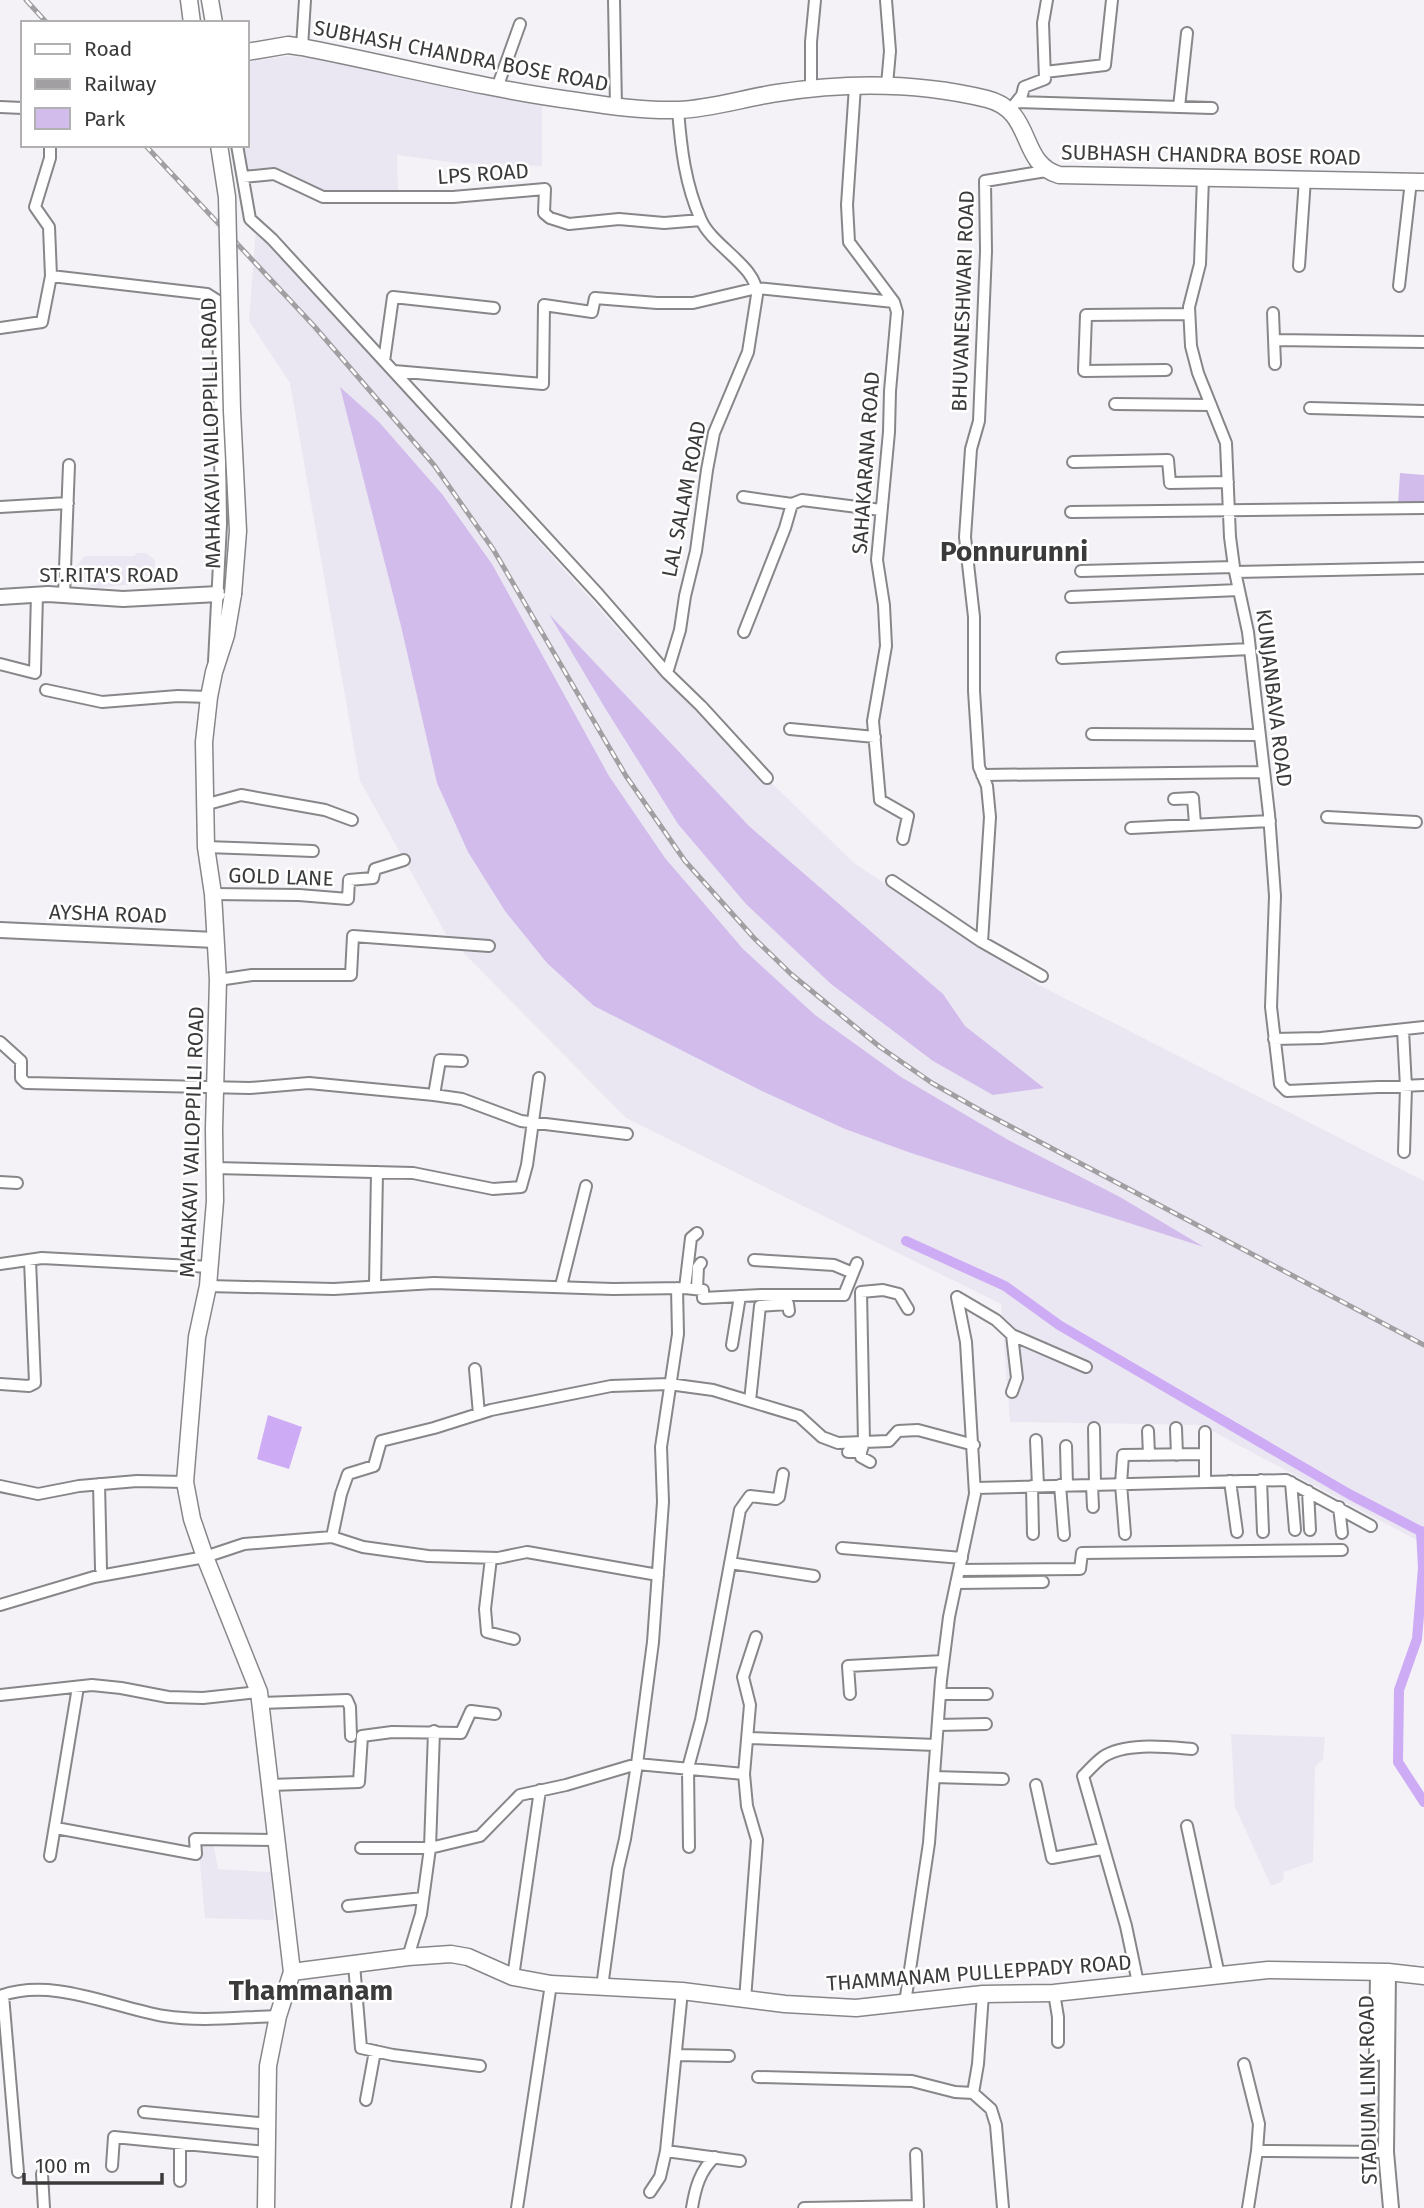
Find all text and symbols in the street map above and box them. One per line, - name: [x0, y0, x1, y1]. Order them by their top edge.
- street label: SUBHASH CHANDRA BOSE ROAD: [311, 15, 611, 97]
- legend: [21, 21, 248, 147]
- text: Road: [84, 36, 132, 62]
- text: Railway: [84, 71, 157, 97]
- text: Park: [84, 106, 126, 132]
- street label: SUBHASH CHANDRA BOSE ROAD: [1061, 139, 1361, 171]
- street label: LPS ROAD: [436, 158, 530, 190]
- street label: BHUVANESHWARI ROAD: [946, 190, 980, 412]
- street label: MAHAKAVI VAILOPPILLI ROAD: [196, 297, 226, 569]
- street label: SAHAKARANA ROAD: [847, 371, 885, 555]
- street label: LAL SALAM ROAD: [656, 419, 712, 579]
- district label: Ponnurunni: [940, 535, 1088, 568]
- street label: ST.RITA'S ROAD: [39, 562, 179, 588]
- street label: KUNJANBAVA ROAD: [1250, 608, 1298, 788]
- street label: GOLD LANE: [228, 862, 334, 892]
- street label: AYSHA ROAD: [49, 899, 167, 929]
- street label: MAHAKAVI VAILOPPILLI ROAD: [174, 1006, 210, 1278]
- street label: THAMMANAM PULLEPPADY ROAD: [825, 1949, 1133, 1997]
- district label: Thammanam: [229, 1974, 393, 2007]
- street label: STADIUM LINK ROAD: [1353, 1995, 1383, 2185]
- scale bar: [24, 2142, 163, 2186]
- text: 100 m: [35, 2153, 91, 2179]

